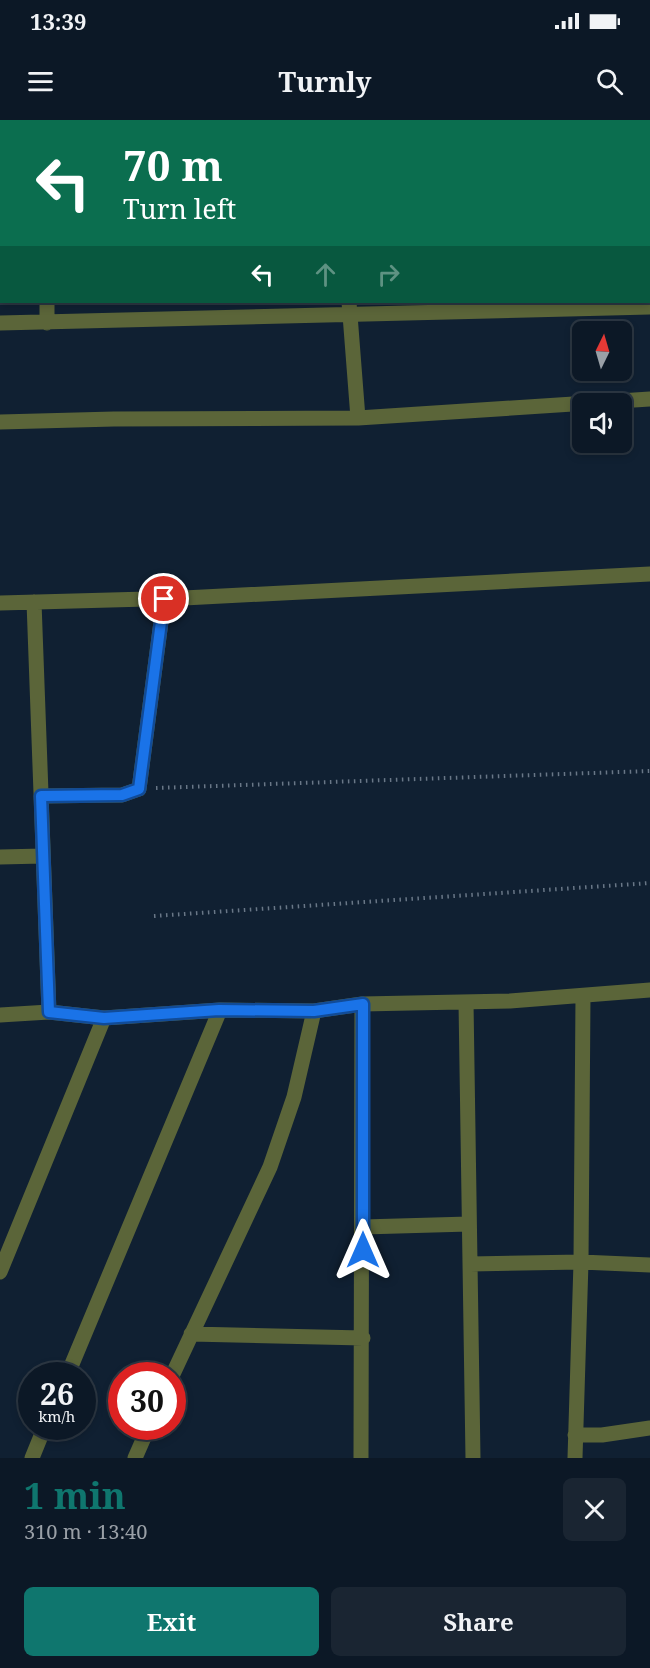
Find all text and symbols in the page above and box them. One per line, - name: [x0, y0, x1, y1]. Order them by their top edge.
- text: 13:39: [30, 6, 86, 36]
- text: Turnly: [279, 63, 371, 100]
- icon: menu: [24, 65, 57, 98]
- icon: search: [593, 65, 626, 98]
- text: 70 m: [123, 136, 223, 193]
- icon: left: [24, 144, 102, 222]
- text: Turn left: [123, 190, 236, 227]
- icon: left: [246, 258, 279, 291]
- icon: ahead: [309, 258, 342, 291]
- icon: right: [372, 258, 405, 291]
- north arrow: [572, 321, 632, 381]
- map controls: [572, 321, 632, 453]
- button: sound: [572, 393, 632, 453]
- pin: [138, 573, 189, 624]
- icon: arrive: [147, 582, 180, 615]
- position arrow: [331, 1218, 395, 1282]
- speed limit sign: 30: [108, 1362, 186, 1440]
- text: 26: [40, 1373, 74, 1414]
- text: km/h: [39, 1406, 75, 1426]
- text: 1 min: [24, 1471, 126, 1520]
- button: close: [563, 1478, 626, 1541]
- text: 310 m · 13:40: [24, 1518, 147, 1545]
- button: Exit: [24, 1587, 319, 1656]
- button: Share: [331, 1587, 626, 1656]

